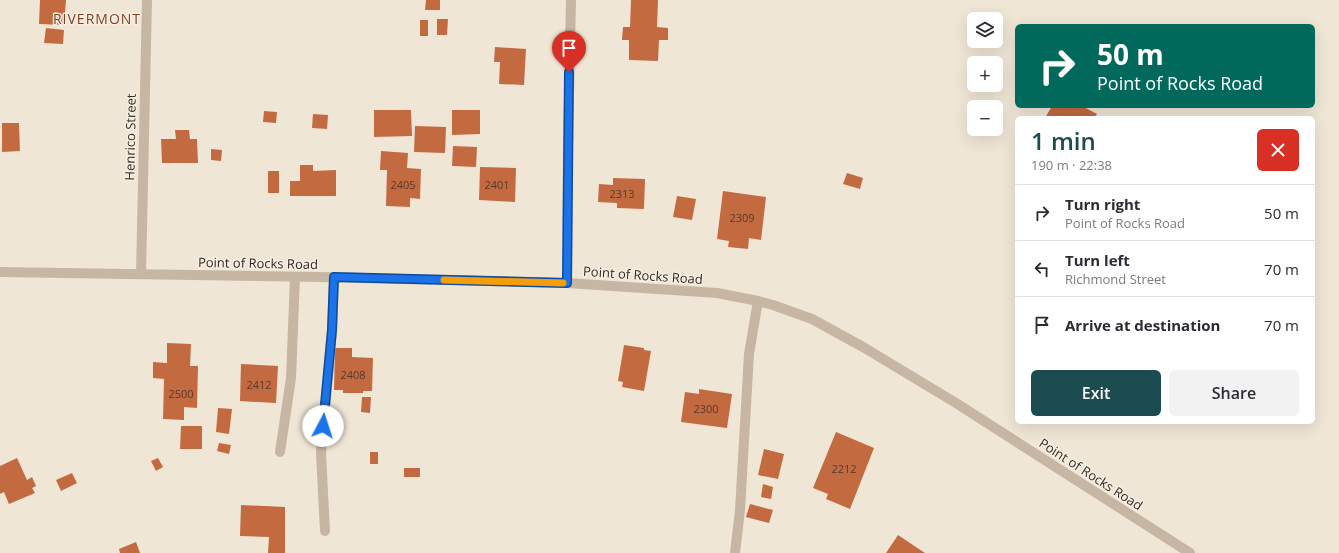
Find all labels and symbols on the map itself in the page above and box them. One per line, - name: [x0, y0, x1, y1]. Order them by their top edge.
- district label: RIVERMONT: [53, 9, 141, 28]
- pin: [552, 31, 586, 72]
- street label: Henrico Street: [120, 93, 140, 181]
- house number: 2405: [390, 177, 416, 192]
- house number: 2401: [484, 177, 510, 192]
- house number: 2313: [609, 186, 635, 201]
- house number: 2309: [729, 210, 755, 225]
- street label: Point of Rocks Road: [198, 253, 318, 273]
- street label: Point of Rocks Road: [583, 262, 703, 288]
- house number: 2408: [340, 367, 366, 382]
- house number: 2412: [246, 377, 272, 392]
- house number: 2500: [168, 386, 194, 401]
- house number: 2300: [693, 401, 719, 416]
- position arrow: [302, 405, 344, 447]
- street label: Point of Rocks Road: [1036, 434, 1146, 514]
- house number: 2212: [831, 461, 857, 476]

